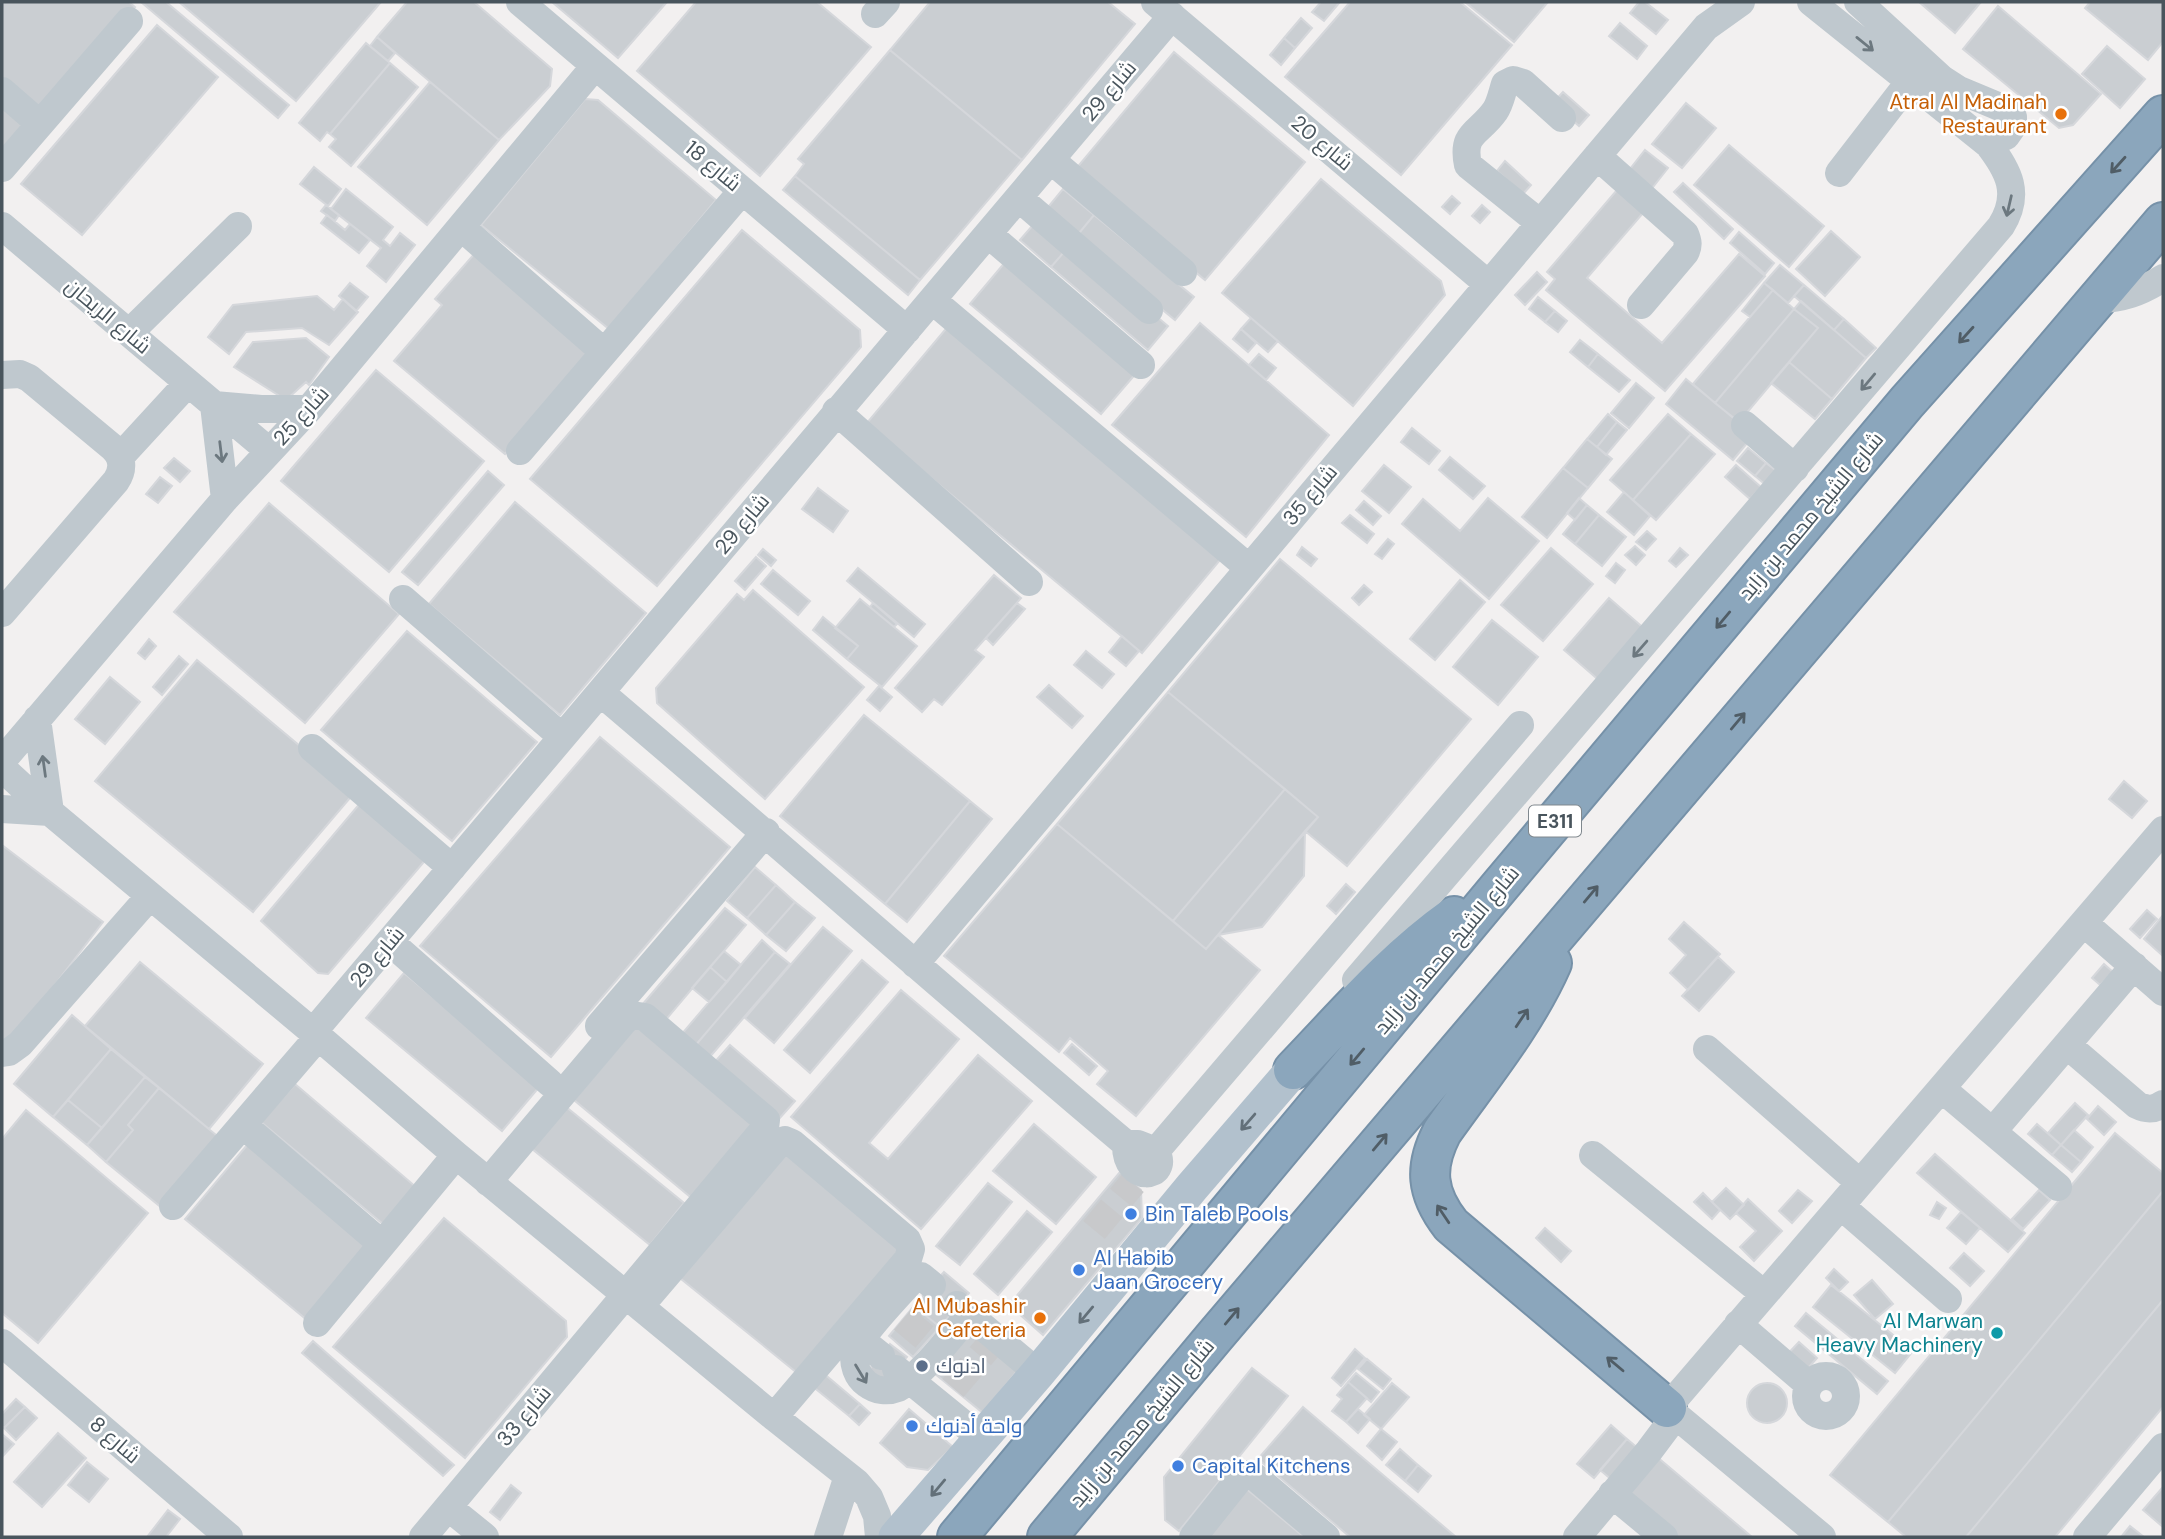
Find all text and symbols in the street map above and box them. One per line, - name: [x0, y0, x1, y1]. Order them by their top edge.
- one-way arrow: [1855, 37, 1873, 52]
- street label: شارع 29: [1075, 55, 1143, 127]
- place label: Atral Al Madinah Restaurant: [1889, 88, 2047, 140]
- marker: Atral Al Madinah Restaurant: [2053, 106, 2069, 122]
- street label: شارع 20: [1285, 109, 1359, 177]
- street label: شارع 18: [679, 134, 747, 198]
- one-way arrow: [2110, 156, 2126, 174]
- one-way arrow: [2001, 194, 2015, 217]
- street label: شارع الريحان: [59, 272, 157, 360]
- one-way arrow: [1958, 326, 1975, 343]
- one-way arrow: [1860, 373, 1876, 391]
- street label: شارع 25: [267, 380, 335, 452]
- street label: شارع الشيخ محمد بن زايد: [1732, 426, 1890, 606]
- one-way arrow: [214, 440, 227, 463]
- street label: شارع 35: [1276, 459, 1344, 531]
- street label: شارع 29: [708, 488, 776, 560]
- one-way arrow: [1716, 611, 1731, 629]
- one-way arrow: [1632, 639, 1648, 657]
- one-way arrow: [1730, 712, 1746, 730]
- one-way arrow: [37, 755, 50, 778]
- road number: E311: [1529, 806, 1581, 836]
- street label: شارع الشيخ محمد بن زايد: [1368, 860, 1526, 1040]
- one-way arrow: [1583, 886, 1598, 904]
- street label: شارع 29: [343, 921, 411, 993]
- one-way arrow: [1515, 1009, 1529, 1028]
- one-way arrow: [1349, 1048, 1365, 1066]
- one-way arrow: [1240, 1113, 1256, 1131]
- one-way arrow: [1372, 1134, 1388, 1152]
- place label: Bin Taleb Pools: [1145, 1200, 1289, 1228]
- one-way arrow: [1436, 1205, 1451, 1224]
- marker: Bin Taleb Pools: [1123, 1206, 1139, 1222]
- place label: Al Habib Jaan Grocery: [1093, 1244, 1223, 1296]
- marker: Al Habib Jaan Grocery: [1071, 1262, 1087, 1278]
- place label: Al Mubashir Cafeteria: [912, 1292, 1026, 1344]
- one-way arrow: [1078, 1305, 1094, 1323]
- one-way arrow: [1224, 1307, 1240, 1325]
- place label: Al Marwan Heavy Machinery: [1816, 1307, 1983, 1359]
- marker: Al Mubashir Cafeteria: [1032, 1310, 1048, 1326]
- marker: Al Marwan Heavy Machinery: [1989, 1325, 2005, 1341]
- street label: شارع الشيخ محمد بن زايد: [1063, 1333, 1221, 1513]
- place label: ادنوك: [936, 1352, 986, 1380]
- one-way arrow: [1606, 1356, 1624, 1371]
- marker: ادنوك: [914, 1358, 930, 1374]
- one-way arrow: [854, 1364, 868, 1384]
- street label: شارع 33: [490, 1380, 558, 1452]
- street label: شارع 8: [84, 1410, 146, 1470]
- place label: واحة أدنوك: [926, 1412, 1022, 1440]
- marker: واحة أدنوك: [904, 1418, 920, 1434]
- place label: Capital Kitchens: [1192, 1452, 1350, 1480]
- marker: Capital Kitchens: [1170, 1458, 1186, 1474]
- one-way arrow: [930, 1478, 946, 1496]

